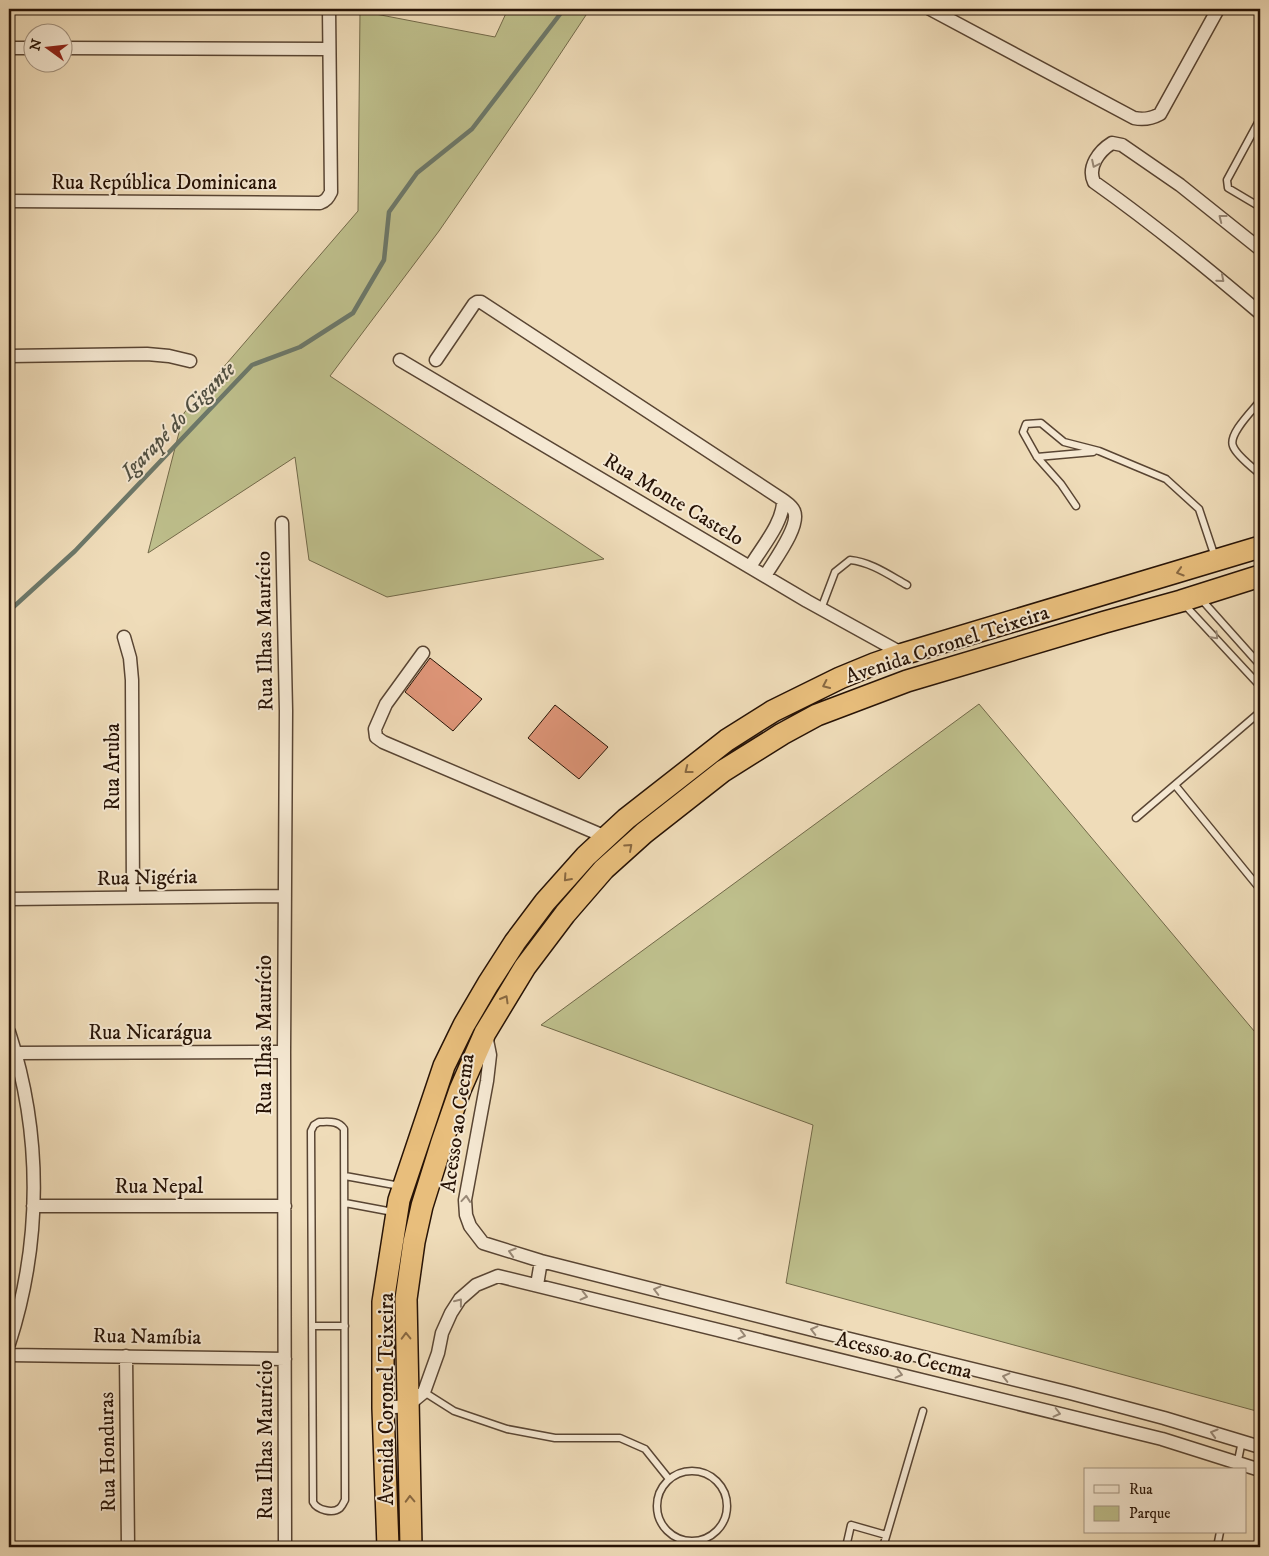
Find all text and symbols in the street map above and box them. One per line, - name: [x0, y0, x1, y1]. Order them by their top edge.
- north arrow: [22, 22, 72, 72]
- text: N: [26, 37, 47, 53]
- one-way arrow: [1091, 158, 1101, 167]
- street label: Rua República Dominicana: [51, 170, 277, 196]
- one-way arrow: [1219, 216, 1228, 224]
- one-way arrow: [1215, 273, 1224, 282]
- water label: Igarapé do Gigante: [113, 356, 242, 487]
- street label: Rua Monte Castelo: [599, 448, 748, 552]
- street label: Rua Ilhas Maurício: [251, 551, 279, 711]
- one-way arrow: [1177, 566, 1185, 576]
- street label: Avenida Coronel Teixeira: [842, 600, 1053, 690]
- one-way arrow: [1209, 630, 1218, 639]
- one-way arrow: [822, 679, 831, 690]
- street label: Rua Aruba: [100, 723, 126, 811]
- one-way arrow: [685, 765, 694, 773]
- one-way arrow: [624, 844, 633, 853]
- street label: Rua Nigéria: [96, 864, 198, 892]
- one-way arrow: [563, 872, 572, 881]
- street label: Rua Ilhas Maurício: [252, 955, 278, 1115]
- one-way arrow: [498, 996, 508, 1005]
- street label: Rua Nicarágua: [88, 1020, 212, 1046]
- street label: Acesso ao Cecma: [435, 1052, 481, 1194]
- street label: Rua Nepal: [115, 1174, 204, 1200]
- one-way arrow: [460, 1195, 471, 1203]
- one-way arrow: [508, 1248, 517, 1258]
- one-way arrow: [652, 1285, 661, 1296]
- one-way arrow: [579, 1291, 587, 1301]
- street label: Avenida Coronel Teixeira: [374, 1293, 400, 1505]
- one-way arrow: [453, 1299, 461, 1308]
- street label: Rua Namíbia: [92, 1323, 202, 1351]
- one-way arrow: [811, 1326, 819, 1336]
- street label: Acesso ao Cecma: [833, 1326, 975, 1386]
- one-way arrow: [737, 1329, 746, 1340]
- one-way arrow: [401, 1332, 411, 1340]
- street label: Rua Ilhas Maurício: [253, 1360, 279, 1520]
- one-way arrow: [895, 1368, 904, 1379]
- one-way arrow: [1002, 1372, 1011, 1383]
- street label: Rua Honduras: [94, 1392, 122, 1512]
- one-way arrow: [1053, 1407, 1062, 1418]
- one-way arrow: [1210, 1428, 1218, 1438]
- legend: [1084, 1468, 1246, 1534]
- text: Rua: [1129, 1480, 1153, 1499]
- one-way arrow: [405, 1494, 415, 1502]
- text: Parque: [1129, 1504, 1170, 1523]

